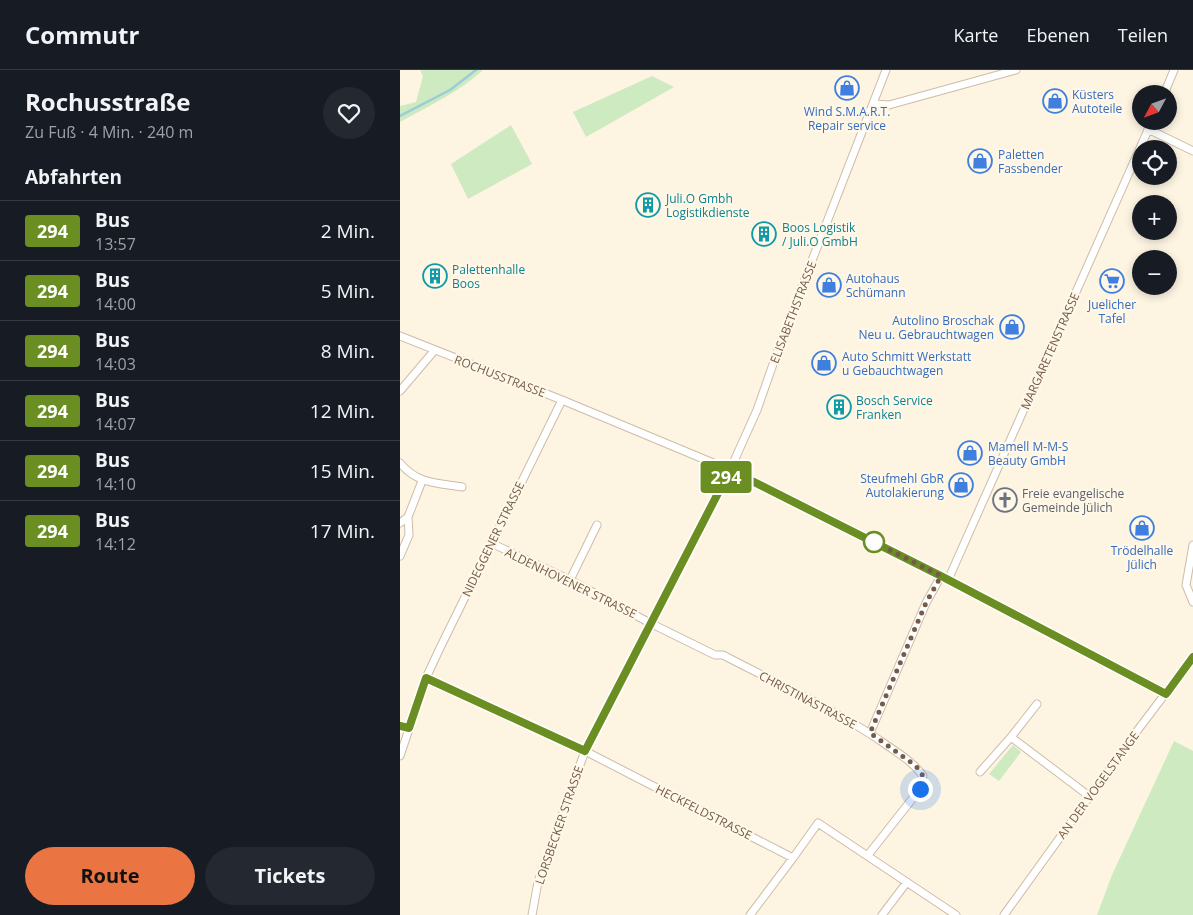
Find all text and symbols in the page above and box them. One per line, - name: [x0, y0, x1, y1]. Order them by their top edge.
- text: Commutr: [25, 18, 139, 51]
- text: Karte: [954, 23, 998, 47]
- text: Ebenen: [1026, 23, 1090, 47]
- text: Teilen: [1118, 23, 1168, 47]
- shop icon: Wind S.M.A.R.T. Repair service: [834, 75, 860, 101]
- text: Rochusstraße: [25, 85, 191, 118]
- north arrow: [1132, 85, 1178, 130]
- map controls: [1132, 85, 1177, 295]
- place label: Küsters Autoteile: [1072, 86, 1123, 117]
- button: heart: [323, 87, 375, 139]
- shop icon: Küsters Autoteile: [1042, 88, 1068, 114]
- place label: Wind S.M.A.R.T. Repair service: [804, 103, 890, 134]
- text: Zu Fuß · 4 Min. · 240 m: [25, 121, 193, 143]
- button: locate: [1132, 140, 1177, 185]
- place label: Paletten Fassbender: [998, 146, 1063, 177]
- shop icon: Paletten Fassbender: [967, 148, 993, 174]
- text: Abfahrten: [25, 164, 122, 190]
- place label: Juli.O Gmbh Logistikdienste: [665, 190, 750, 221]
- building icon: Juli.O Gmbh Logistikdienste: [635, 192, 661, 218]
- button: +: [1132, 195, 1177, 240]
- text: Bus: [95, 207, 130, 233]
- text: 2 Min.: [321, 218, 375, 244]
- text: 294: [37, 219, 68, 243]
- place label: Boos Logistik / Juli.O GmbH: [782, 219, 858, 250]
- building icon: Boos Logistik / Juli.O GmbH: [751, 221, 777, 247]
- text: 13:57: [95, 233, 136, 255]
- button: −: [1132, 250, 1177, 295]
- street label: ELISABETHSTRASSE: [766, 258, 820, 366]
- place label: Palettenhalle Boos: [452, 261, 525, 292]
- building icon: Palettenhalle Boos: [422, 263, 448, 289]
- text: Bus: [95, 267, 130, 293]
- supermarket icon: Juelicher Tafel: [1099, 268, 1125, 294]
- place label: Autohaus Schümann: [846, 270, 906, 301]
- shop icon: Autohaus Schümann: [816, 272, 842, 298]
- text: 5 Min.: [321, 278, 375, 304]
- text: 294: [37, 279, 68, 303]
- street label: MARGARETENSTRASSE: [1017, 290, 1083, 412]
- text: 14:00: [95, 293, 136, 315]
- place label: Juelicher Tafel: [1087, 296, 1136, 327]
- place label: Autolino Broschak Neu u. Gebrauchtwagen: [858, 312, 995, 343]
- shop icon: Autolino Broschak Neu u. Gebrauchtwagen: [999, 314, 1025, 340]
- text: Bus: [95, 327, 130, 353]
- text: 8 Min.: [321, 338, 375, 364]
- text: 294: [37, 339, 68, 363]
- place label: Auto Schmitt Werkstatt u Gebauchtwagen: [842, 348, 971, 379]
- shop icon: Auto Schmitt Werkstatt u Gebauchtwagen: [811, 350, 837, 376]
- street label: ROCHUSSTRASSE: [452, 351, 548, 401]
- text: 14:03: [95, 353, 136, 375]
- text: Bus: [95, 387, 130, 413]
- place label: Bosch Service Franken: [856, 392, 933, 423]
- building icon: Bosch Service Franken: [826, 394, 852, 420]
- text: 12 Min.: [310, 398, 375, 424]
- text: 294: [37, 399, 68, 423]
- text: 14:07: [95, 413, 136, 435]
- place label: Mamell M-M-S Beauty GmbH: [988, 438, 1068, 469]
- shop icon: Mamell M-M-S Beauty GmbH: [957, 440, 983, 466]
- text: Bus: [95, 447, 130, 473]
- text: 15 Min.: [310, 458, 375, 484]
- text: 294: [37, 459, 68, 483]
- line badge: 294: [697, 461, 755, 493]
- text: 294: [711, 465, 741, 489]
- place label: Steufmehl GbR Autolakierung: [860, 470, 945, 501]
- shop icon: Steufmehl GbR Autolakierung: [948, 472, 974, 498]
- text: 14:10: [95, 473, 136, 495]
- street label: NIDEGGENER STRASSE: [458, 479, 528, 599]
- place label: Freie evangelische Gemeinde Jülich: [1022, 485, 1125, 516]
- church icon: Freie evangelische Gemeinde Jülich: [992, 487, 1018, 513]
- text: Bus: [95, 507, 130, 533]
- shop icon: Trödelhalle Jülich: [1129, 515, 1155, 541]
- text: 17 Min.: [310, 518, 375, 544]
- text: 294: [37, 519, 68, 543]
- unlabelled marker: [863, 531, 885, 553]
- text: 14:12: [95, 533, 136, 555]
- place label: Trödelhalle Jülich: [1111, 542, 1174, 573]
- street label: ALDENHOVENER STRASSE: [502, 544, 640, 622]
- street label: CHRISTINASTRASSE: [756, 667, 860, 733]
- street label: AN DER VOGELSTANGE: [1053, 728, 1143, 842]
- street label: LORSBECKER STRASSE: [531, 764, 587, 886]
- your location: [908, 777, 933, 802]
- street label: HECKFELDSTRASSE: [653, 780, 755, 844]
- button: Route: [25, 847, 195, 905]
- button: Tickets: [205, 847, 375, 905]

